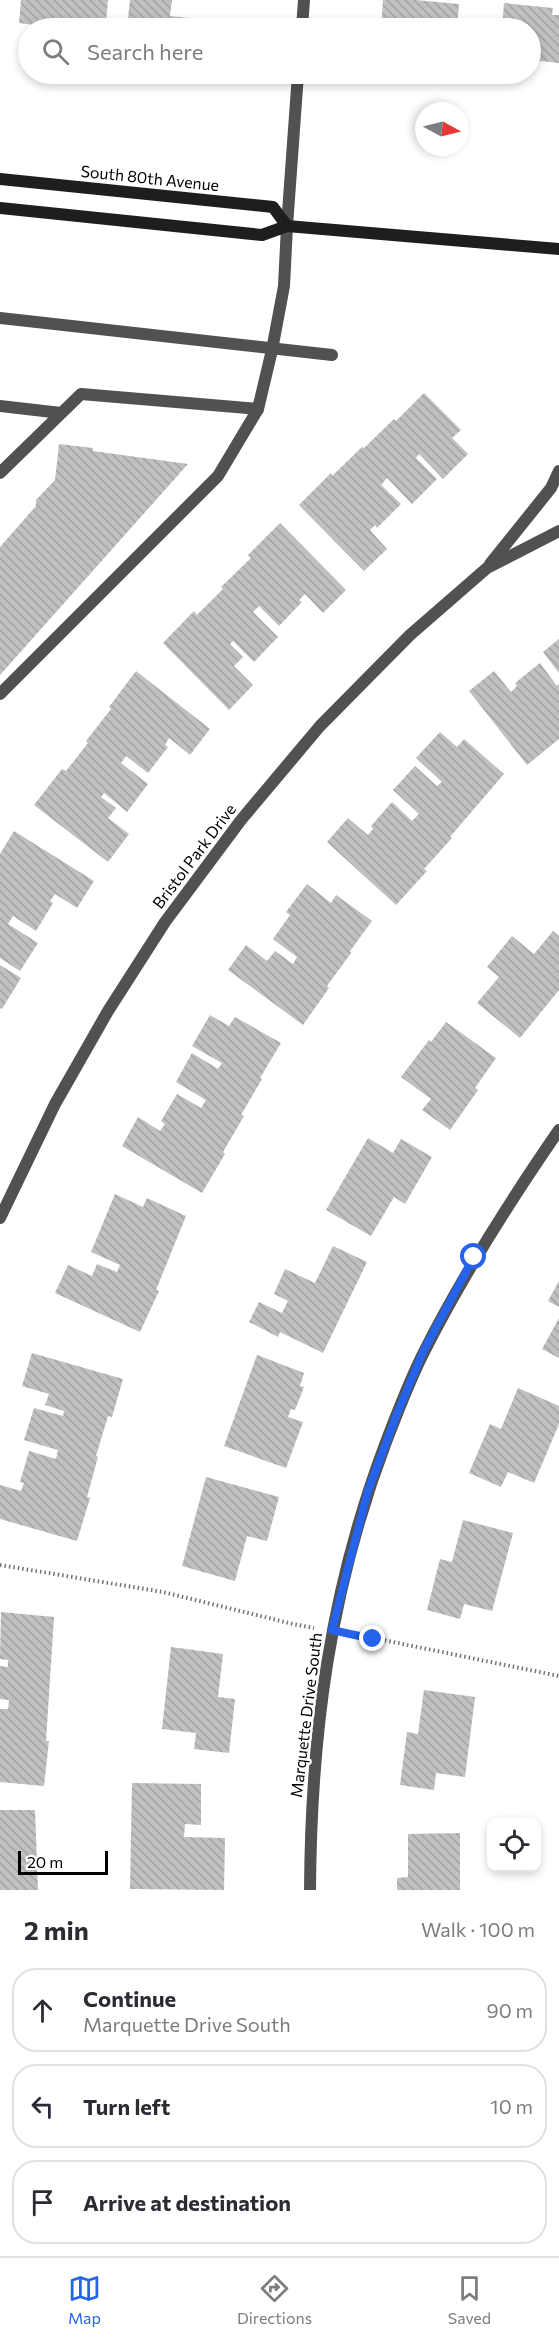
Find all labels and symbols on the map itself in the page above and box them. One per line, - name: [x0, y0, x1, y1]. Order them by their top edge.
- north arrow: [415, 102, 469, 156]
- street label: South 80th Avenue: [80, 161, 220, 194]
- street label: Bristol Park Drive: [148, 800, 239, 912]
- route start: [460, 1243, 486, 1269]
- route end: [359, 1625, 385, 1651]
- street label: Marquette Drive South: [286, 1631, 325, 1799]
- scale bar: [18, 1848, 108, 1876]

